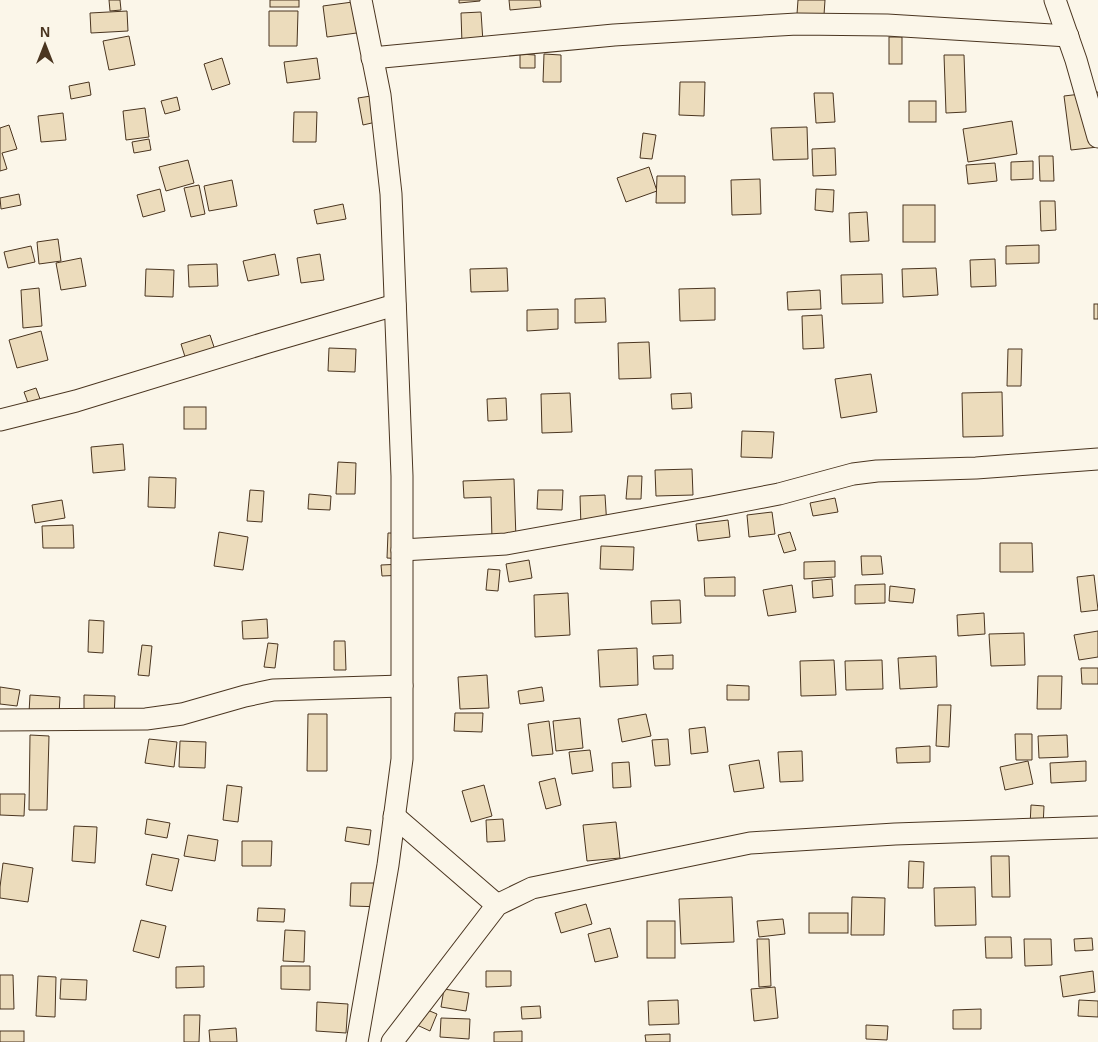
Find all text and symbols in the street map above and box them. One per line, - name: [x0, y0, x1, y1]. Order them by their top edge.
- north arrow: [20, 20, 70, 70]
- text: N: [40, 24, 50, 40]

